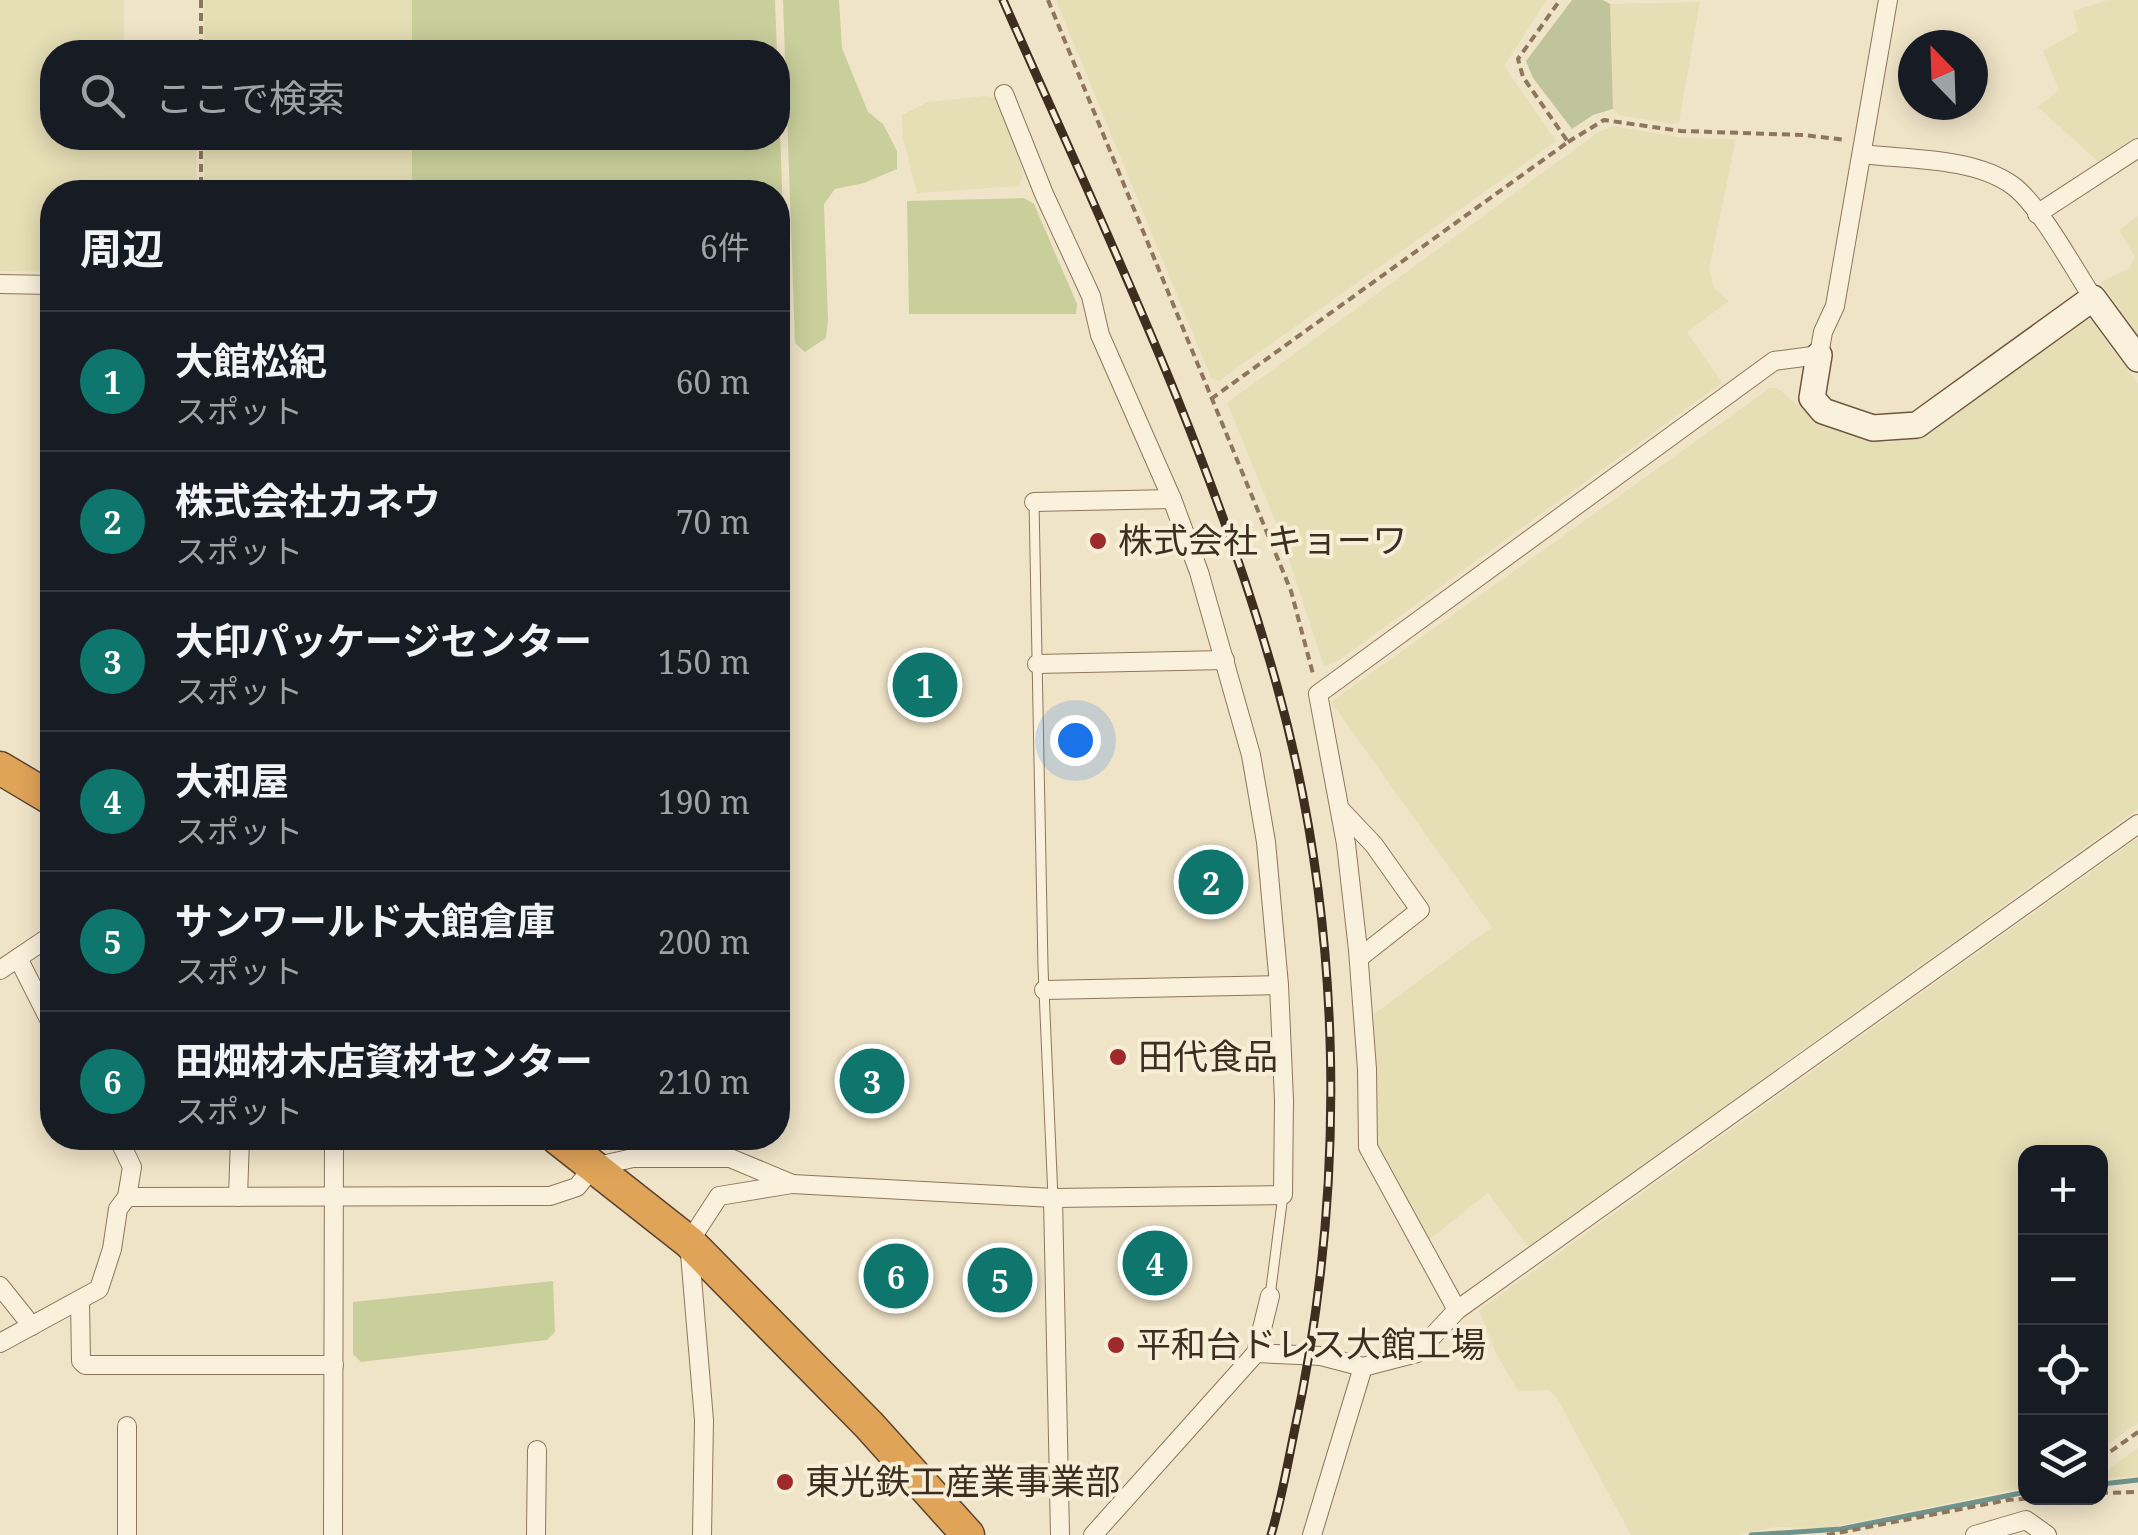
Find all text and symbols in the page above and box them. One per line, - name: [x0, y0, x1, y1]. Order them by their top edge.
- north arrow: [1898, 30, 1988, 120]
- search box: [40, 40, 790, 150]
- icon: search: [75, 68, 130, 123]
- text: ここで検索: [155, 71, 345, 123]
- text: 周辺: [80, 219, 164, 276]
- text: 6件: [700, 225, 750, 268]
- text: 大館松紀: [175, 334, 327, 386]
- text: 1: [103, 360, 122, 403]
- text: 60 m: [676, 360, 750, 403]
- text: スポット: [175, 389, 303, 432]
- text: 株式会社カネウ: [175, 474, 441, 526]
- text: 2: [103, 500, 122, 543]
- text: 70 m: [676, 500, 750, 543]
- place label: 株式会社 キョーワ: [1118, 516, 1407, 563]
- text: スポット: [175, 529, 303, 572]
- marker: 株式会社 キョーワ: [1087, 530, 1109, 552]
- text: 大印パッケージセンター: [175, 614, 592, 666]
- text: 3: [103, 640, 122, 683]
- text: 150 m: [658, 640, 750, 683]
- pin: 1: [892, 648, 958, 722]
- text: スポット: [175, 669, 303, 712]
- your location: [1050, 715, 1101, 766]
- text: 大和屋: [175, 754, 289, 806]
- text: 4: [103, 780, 122, 823]
- text: 190 m: [658, 780, 750, 823]
- text: スポット: [175, 809, 303, 852]
- pin: 2: [1178, 844, 1244, 920]
- text: サンワールド大館倉庫: [175, 894, 555, 946]
- text: 5: [103, 920, 122, 963]
- text: 200 m: [658, 920, 750, 963]
- text: スポット: [175, 949, 303, 992]
- place label: 田代食品: [1138, 1032, 1278, 1079]
- text: 田畑材木店資材センター: [175, 1034, 593, 1086]
- pin: 3: [840, 1044, 904, 1118]
- marker: 田代食品: [1107, 1046, 1129, 1068]
- text: 6: [103, 1060, 122, 1103]
- text: 210 m: [658, 1060, 750, 1103]
- text: スポット: [175, 1089, 303, 1132]
- map controls: [2018, 1145, 2108, 1505]
- button: +: [2018, 1145, 2108, 1235]
- pin: 4: [1122, 1226, 1188, 1300]
- button: −: [2018, 1235, 2108, 1325]
- pin: 6: [864, 1238, 928, 1314]
- pin: 5: [968, 1242, 1032, 1318]
- place label: 平和台ドレス大館工場: [1136, 1320, 1486, 1367]
- button: locate: [2018, 1325, 2108, 1415]
- marker: 平和台ドレス大館工場: [1105, 1334, 1127, 1356]
- button: layers: [2018, 1415, 2108, 1505]
- place label: 東光鉄工産業事業部: [805, 1457, 1120, 1504]
- marker: 東光鉄工産業事業部: [774, 1471, 796, 1493]

